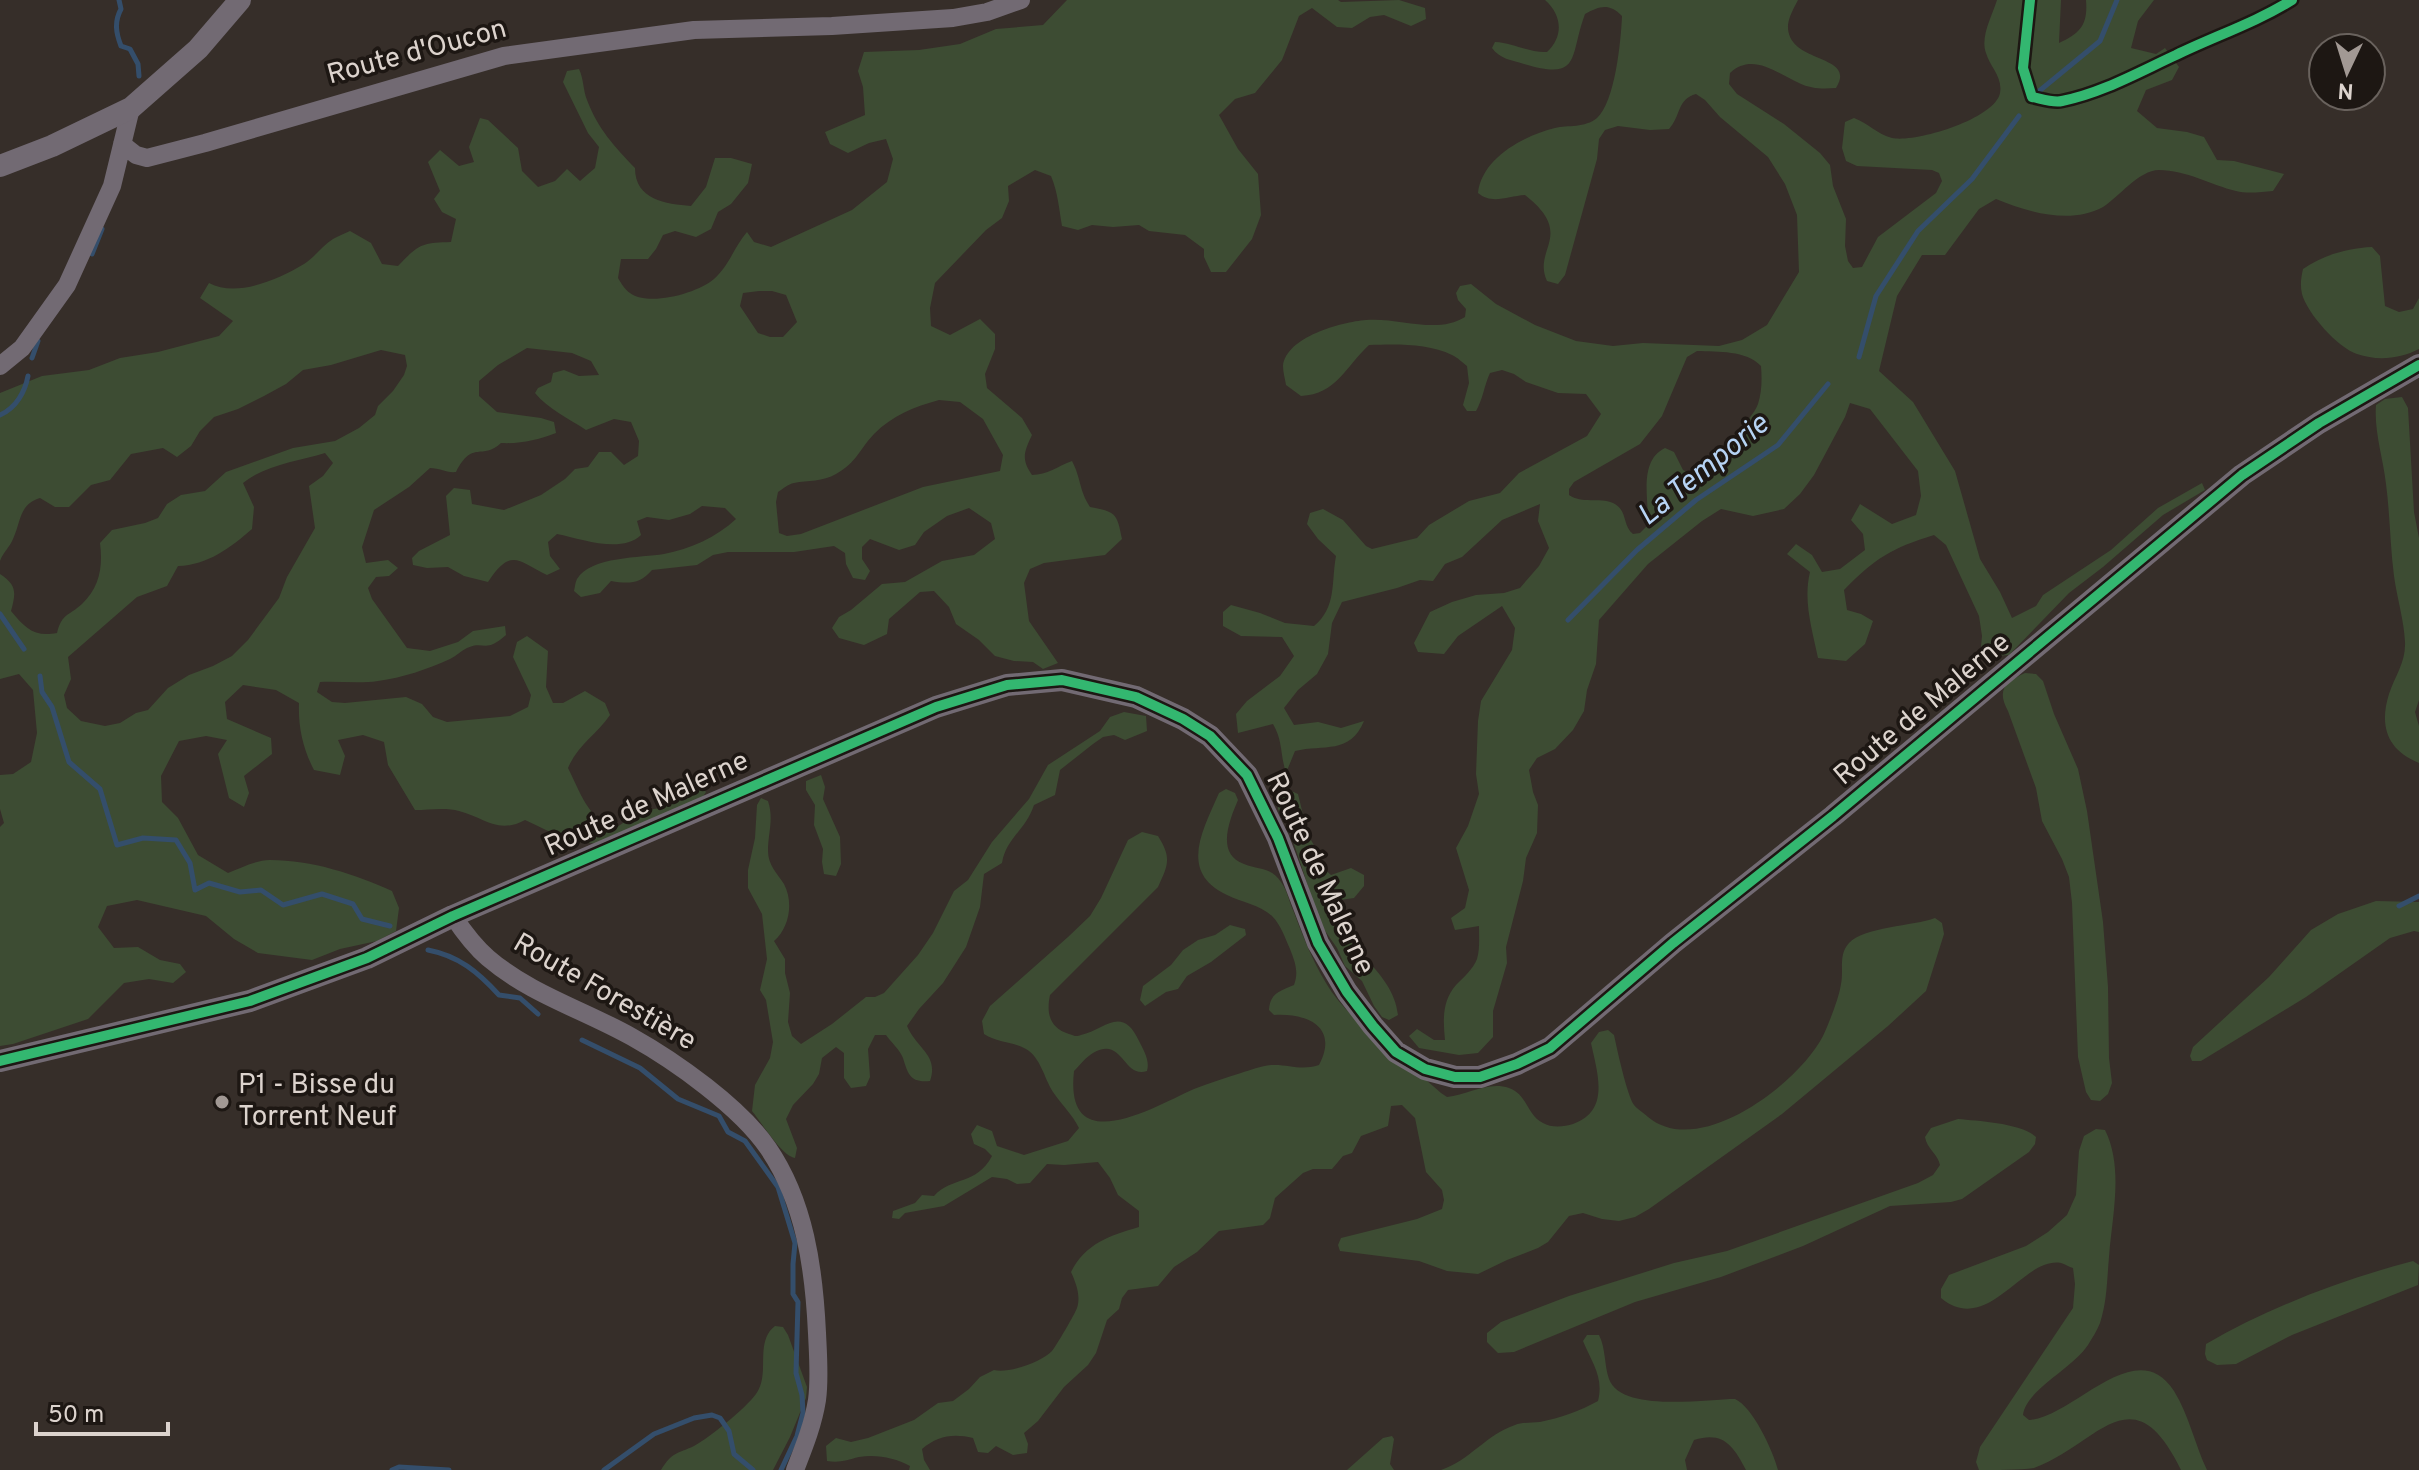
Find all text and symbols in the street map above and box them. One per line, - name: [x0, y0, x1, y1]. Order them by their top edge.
- street label: Route d'Oucon: [323, 12, 511, 94]
- north arrow: [2307, 32, 2387, 112]
- text: N: [2337, 75, 2355, 103]
- water label: La Temporie: [1631, 407, 1777, 535]
- street label: Route de Malerne: [1827, 626, 2019, 794]
- street label: Route de Malerne: [539, 744, 755, 866]
- street label: Route de Malerne: [1256, 767, 1382, 981]
- street label: Route Forestière: [506, 926, 702, 1060]
- place label: P1 - Bisse du Torrent Neuf: [238, 1068, 396, 1136]
- marker: P1 - Bisse du Torrent Neuf: [213, 1093, 231, 1111]
- scale bar: [36, 1386, 168, 1436]
- text: 50 m: [48, 1401, 104, 1431]

